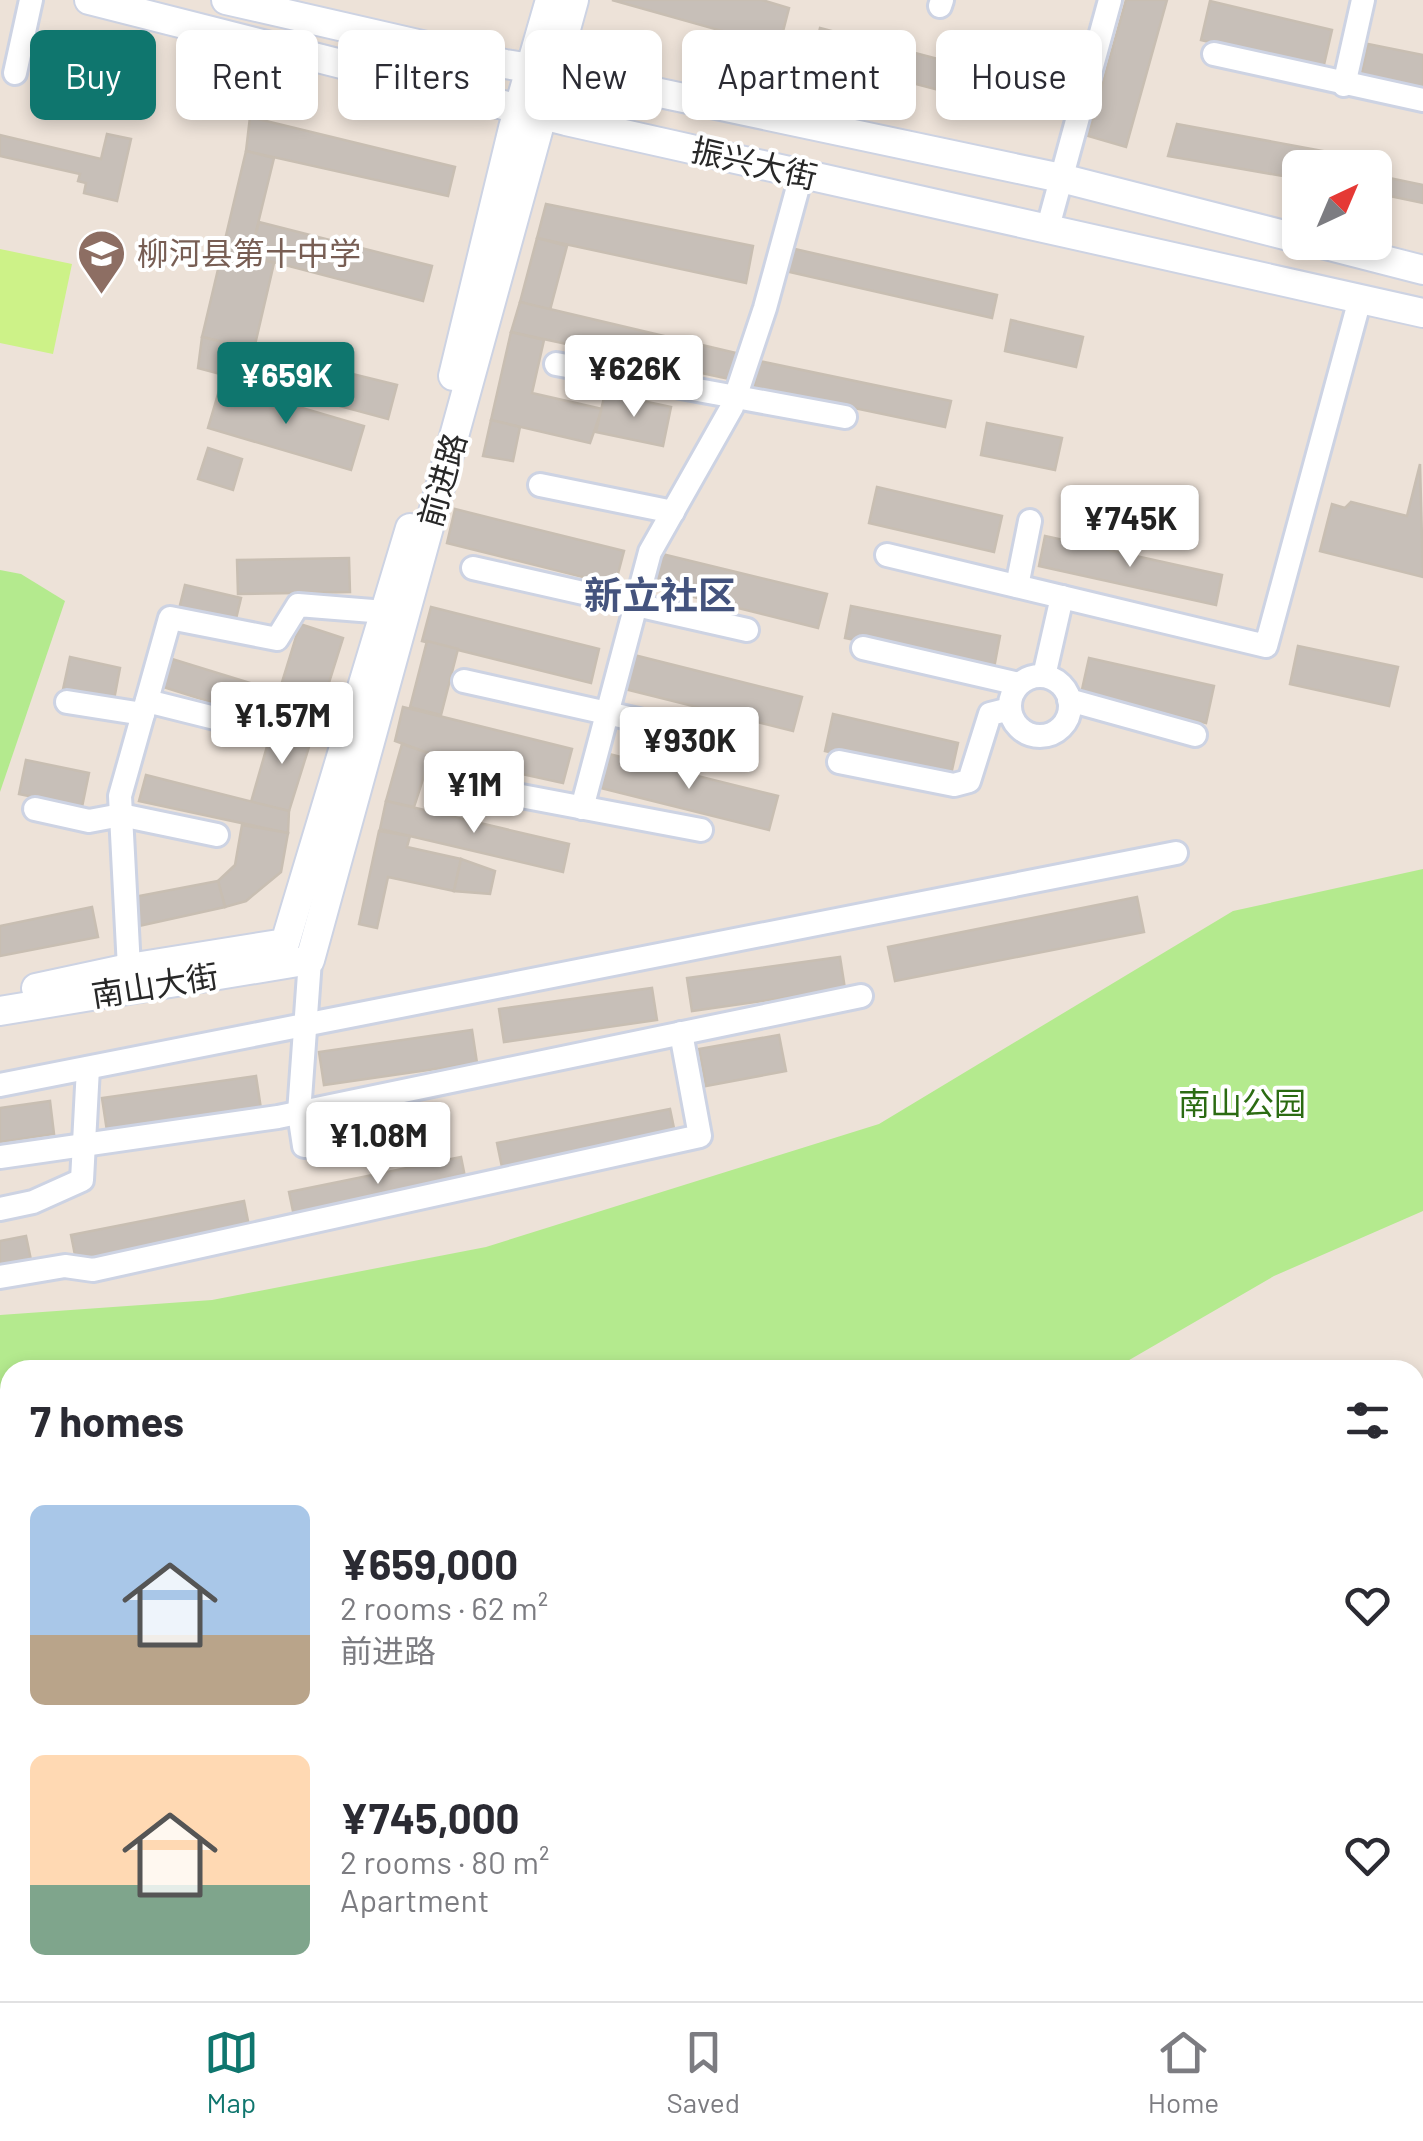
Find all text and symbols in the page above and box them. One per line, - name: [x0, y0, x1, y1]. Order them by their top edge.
- chip: Buy: [30, 30, 156, 120]
- chip: Rent: [176, 30, 318, 120]
- chip: Filters: [338, 30, 505, 120]
- chip: New: [525, 30, 662, 120]
- chip: Apartment: [682, 30, 916, 120]
- chip: House: [936, 30, 1102, 120]
- street label: 振兴大街: [688, 129, 821, 195]
- north arrow: [1282, 150, 1392, 260]
- map controls: [1282, 150, 1392, 260]
- school or university icon: 柳河县第十中学: [76, 228, 128, 296]
- place label: 柳河县第十中学: [137, 233, 361, 271]
- pin: ¥626K: [564, 335, 704, 420]
- pin: ¥659K: [216, 342, 356, 427]
- text: ¥626K: [587, 348, 681, 386]
- text: ¥659K: [239, 355, 333, 393]
- street label: 前进路: [410, 428, 473, 531]
- pin: ¥745K: [1060, 485, 1200, 570]
- text: ¥745K: [1083, 498, 1177, 536]
- district label: 新立社区: [584, 571, 736, 617]
- pin: ¥1.57M: [201, 682, 363, 767]
- text: ¥1.57M: [233, 695, 331, 733]
- pin: ¥930K: [619, 707, 759, 792]
- text: ¥930K: [642, 720, 736, 758]
- pin: ¥1M: [426, 751, 522, 836]
- text: ¥1M: [446, 764, 502, 802]
- street label: 南山大街: [88, 955, 221, 1013]
- park label: 南山公园: [1178, 1083, 1306, 1121]
- pin: ¥1.08M: [297, 1102, 459, 1187]
- text: ¥1.08M: [328, 1115, 428, 1153]
- icon: filters: [1340, 1393, 1395, 1448]
- text: 7 homes: [30, 1395, 184, 1445]
- text: ¥659,000: [340, 1538, 518, 1588]
- icon: home: [110, 1545, 230, 1665]
- icon: heart: [1340, 1578, 1395, 1633]
- text: 2 rooms · 62 m²: [340, 1588, 548, 1626]
- text: 前进路: [340, 1631, 436, 1669]
- text: ¥745,000: [340, 1792, 520, 1842]
- icon: home: [110, 1795, 230, 1915]
- icon: heart: [1340, 1828, 1395, 1883]
- text: 2 rooms · 80 m²: [340, 1842, 549, 1880]
- text: Apartment: [340, 1880, 489, 1918]
- tab: Map: [204, 2025, 259, 2119]
- tab: Saved: [667, 2025, 740, 2119]
- tab: Home: [1148, 2025, 1219, 2119]

